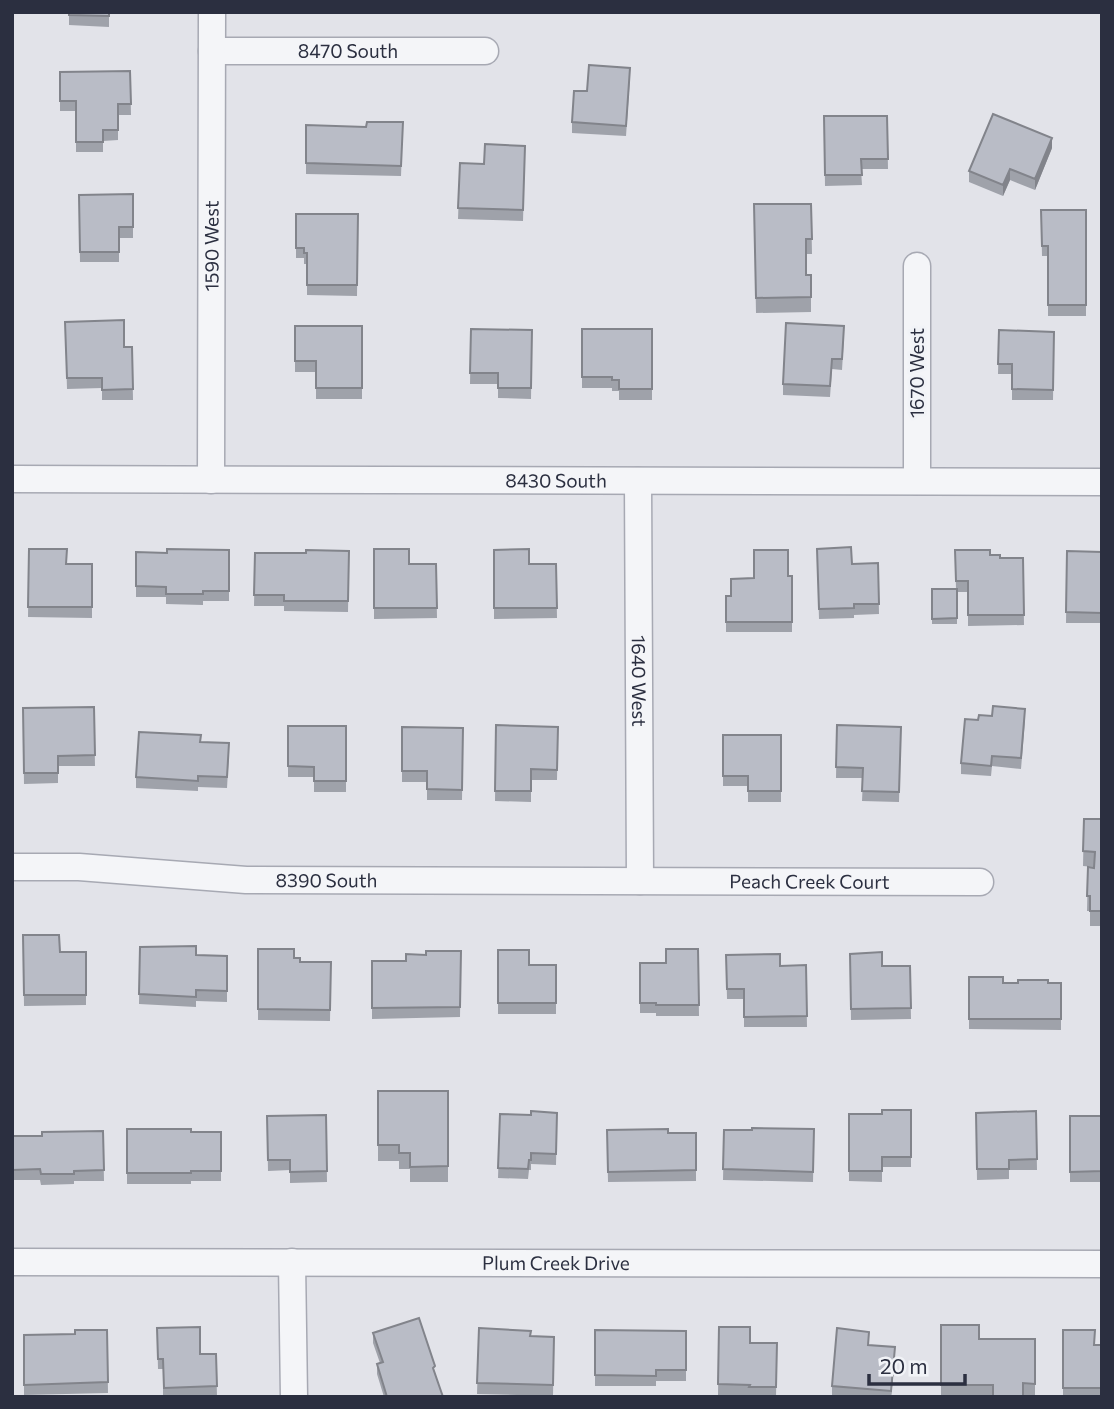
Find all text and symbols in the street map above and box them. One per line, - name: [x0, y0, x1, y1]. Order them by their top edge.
- street label: 8470 South: [298, 39, 398, 62]
- street label: 1590 West: [199, 200, 223, 292]
- street label: 1670 West: [905, 328, 928, 418]
- street label: 8430 South: [505, 468, 607, 492]
- street label: 1640 West: [628, 635, 651, 727]
- street label: 8390 South: [276, 868, 377, 891]
- street label: Peach Creek Court: [729, 869, 890, 893]
- street label: Plum Creek Drive: [482, 1251, 630, 1274]
- scale bar: [869, 1342, 965, 1386]
- text: 20 m: [880, 1353, 928, 1378]

